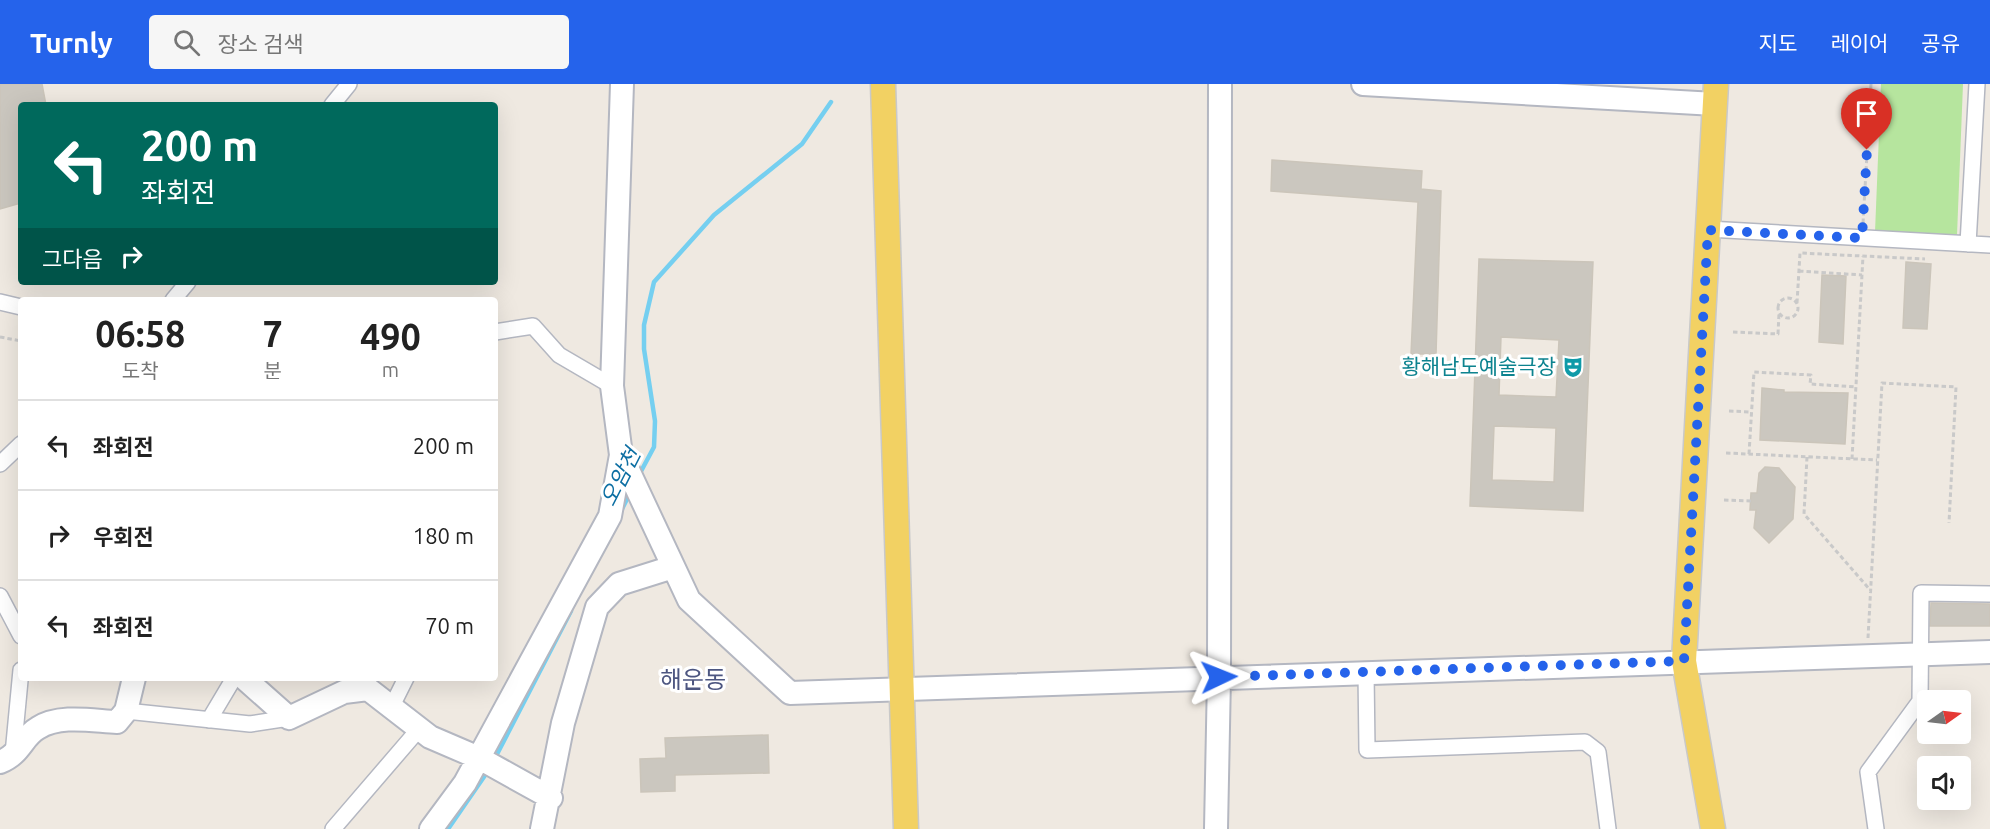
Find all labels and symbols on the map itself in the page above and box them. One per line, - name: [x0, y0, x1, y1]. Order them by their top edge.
- pin: [1841, 88, 1892, 150]
- place label: 황해남도예술극장: [1401, 354, 1556, 378]
- theatre icon: 황해남도예술극장: [1561, 355, 1585, 379]
- water label: 오암천: [595, 442, 646, 510]
- position arrow: [1187, 645, 1251, 709]
- district label: 해운동: [660, 666, 726, 693]
- north arrow: [1917, 690, 1971, 744]

